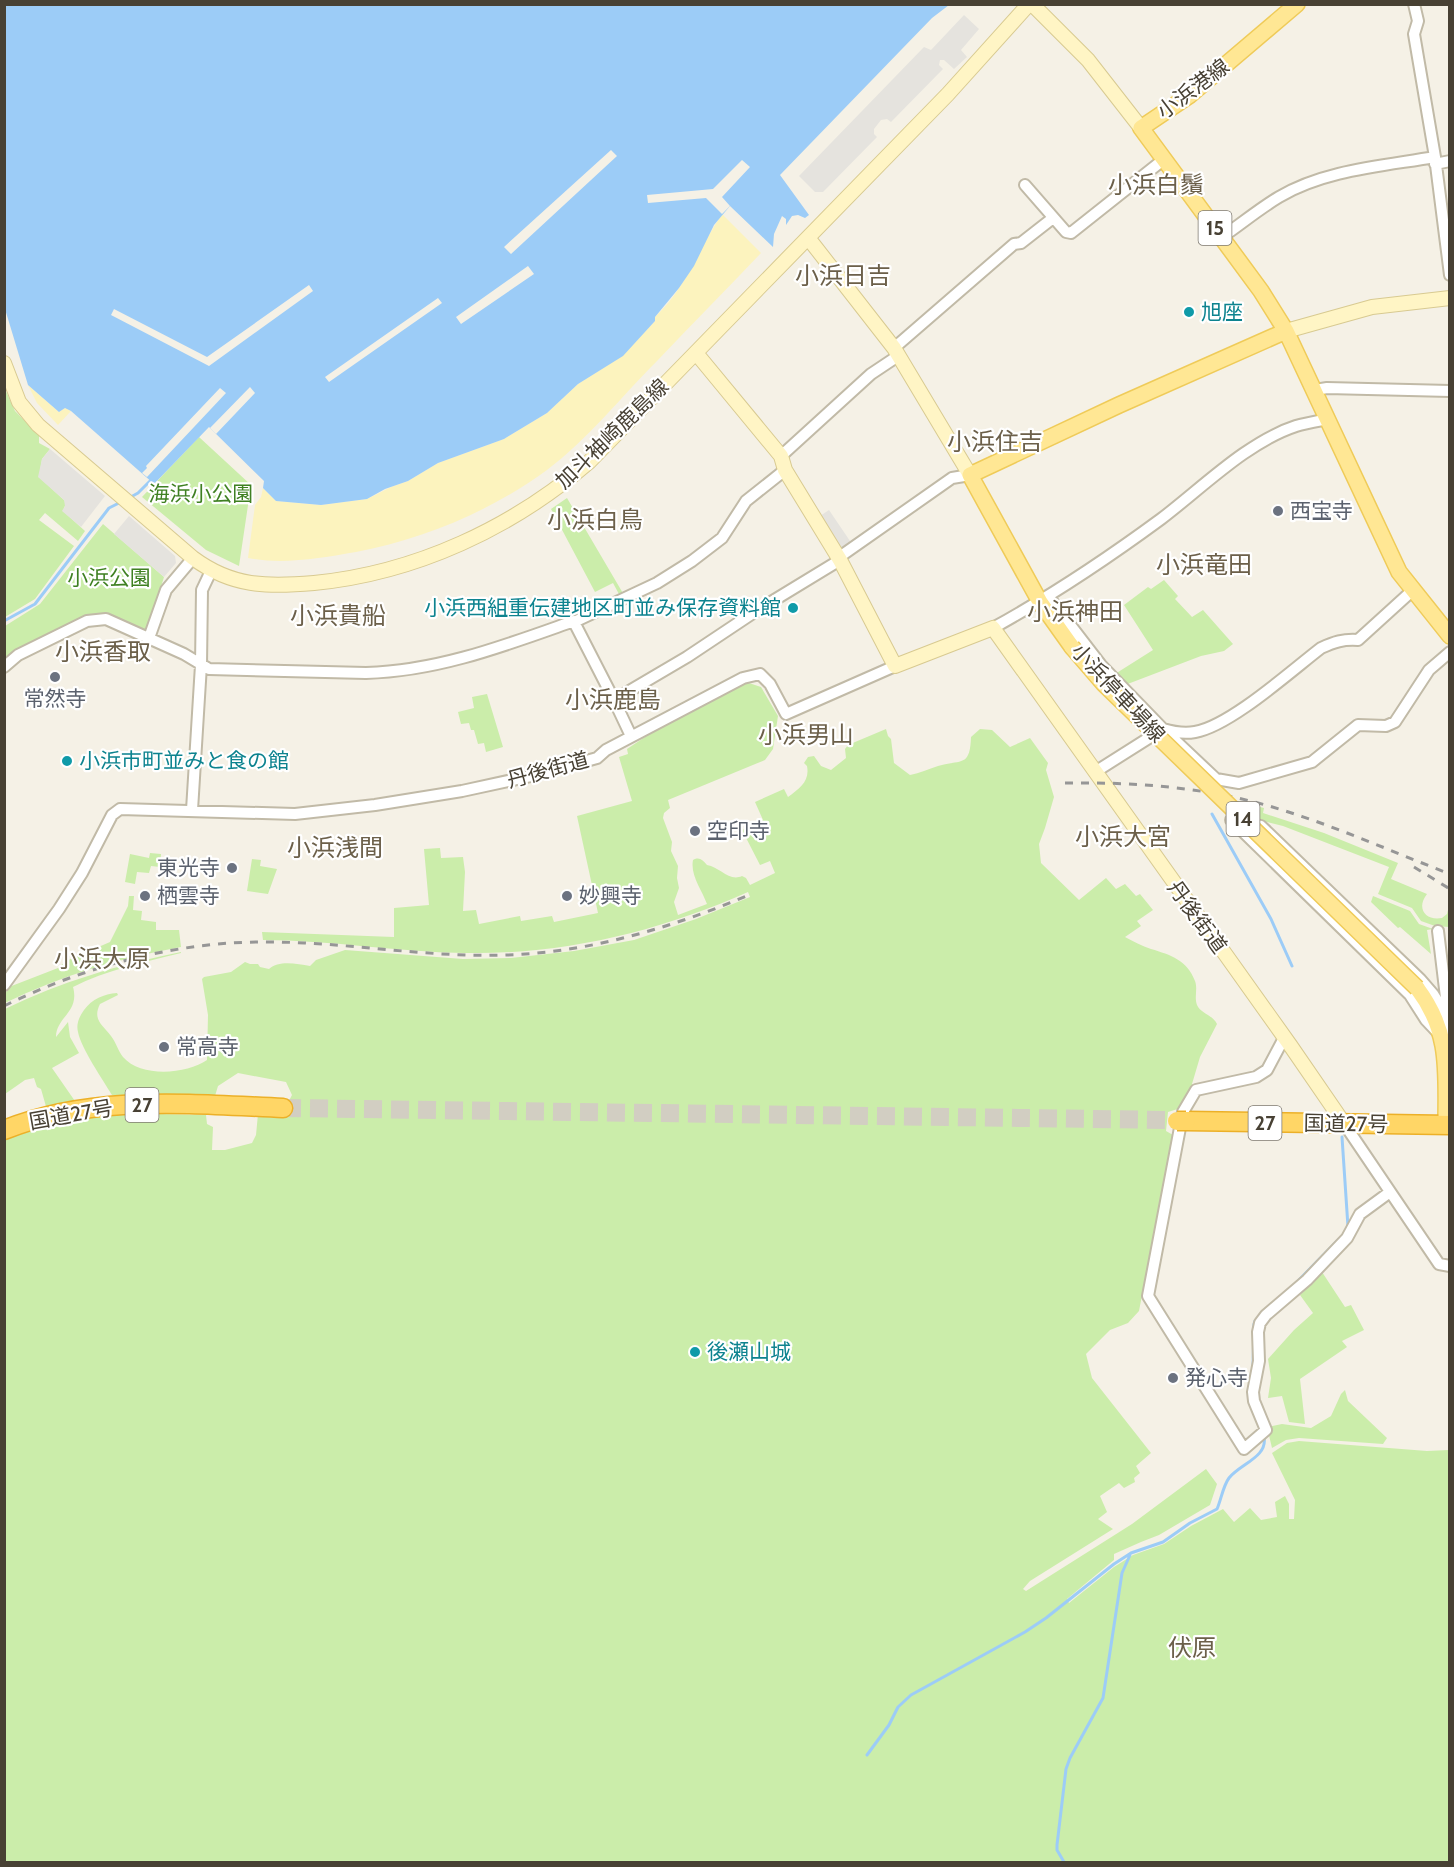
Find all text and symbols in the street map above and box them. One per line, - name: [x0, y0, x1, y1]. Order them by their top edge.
- street label: 小浜港線: [1152, 53, 1234, 124]
- district label: 小浜白鬚: [1108, 170, 1204, 199]
- road number: 15: [1198, 211, 1232, 245]
- district label: 小浜日吉: [795, 261, 891, 290]
- place label: 旭座: [1201, 299, 1243, 324]
- marker: 旭座: [1182, 305, 1196, 319]
- street label: 加斗袖崎鹿島線: [550, 374, 673, 494]
- district label: 小浜住吉: [947, 427, 1043, 456]
- park label: 海浜小公園: [149, 481, 254, 506]
- place label: 西宝寺: [1290, 498, 1353, 523]
- marker: 西宝寺: [1271, 504, 1285, 518]
- district label: 小浜白鳥: [547, 505, 643, 534]
- district label: 小浜竜田: [1156, 550, 1252, 579]
- park label: 小浜公園: [67, 565, 151, 590]
- place label: 小浜西組重伝建地区町並み保存資料館: [424, 595, 781, 620]
- district label: 小浜神田: [1027, 597, 1123, 626]
- district label: 小浜貴船: [290, 601, 386, 630]
- marker: 小浜西組重伝建地区町並み保存資料館: [786, 601, 800, 615]
- district label: 小浜香取: [55, 637, 151, 666]
- street label: 小浜停車場線: [1066, 638, 1170, 747]
- marker: 常然寺: [48, 670, 62, 684]
- district label: 小浜鹿島: [565, 685, 661, 714]
- place label: 常然寺: [24, 686, 87, 711]
- district label: 小浜男山: [758, 720, 854, 749]
- street label: 丹後街道: [504, 747, 592, 792]
- place label: 小浜市町並みと食の館: [79, 748, 289, 773]
- marker: 小浜市町並みと食の館: [60, 754, 74, 768]
- road number: 14: [1226, 802, 1260, 836]
- place label: 空印寺: [707, 818, 770, 843]
- district label: 小浜大宮: [1075, 822, 1171, 851]
- marker: 空印寺: [688, 824, 702, 838]
- district label: 小浜浅間: [287, 833, 383, 862]
- place label: 東光寺: [157, 855, 220, 880]
- marker: 東光寺: [225, 861, 239, 875]
- street label: 丹後街道: [1163, 875, 1232, 958]
- place label: 栖雲寺: [157, 883, 220, 908]
- place label: 妙興寺: [579, 883, 642, 908]
- marker: 栖雲寺: [138, 889, 152, 903]
- marker: 妙興寺: [560, 889, 574, 903]
- district label: 小浜大原: [54, 944, 150, 973]
- place label: 常高寺: [176, 1034, 239, 1059]
- marker: 常高寺: [157, 1040, 171, 1054]
- road number: 27: [126, 1088, 158, 1122]
- street label: 国道27号: [27, 1095, 115, 1134]
- road number: 27: [1248, 1106, 1282, 1140]
- street label: 国道27号: [1304, 1110, 1389, 1137]
- place label: 後瀬山城: [707, 1339, 791, 1364]
- marker: 後瀬山城: [688, 1345, 702, 1359]
- place label: 発心寺: [1185, 1365, 1248, 1390]
- marker: 発心寺: [1166, 1371, 1180, 1385]
- district label: 伏原: [1168, 1633, 1216, 1662]

